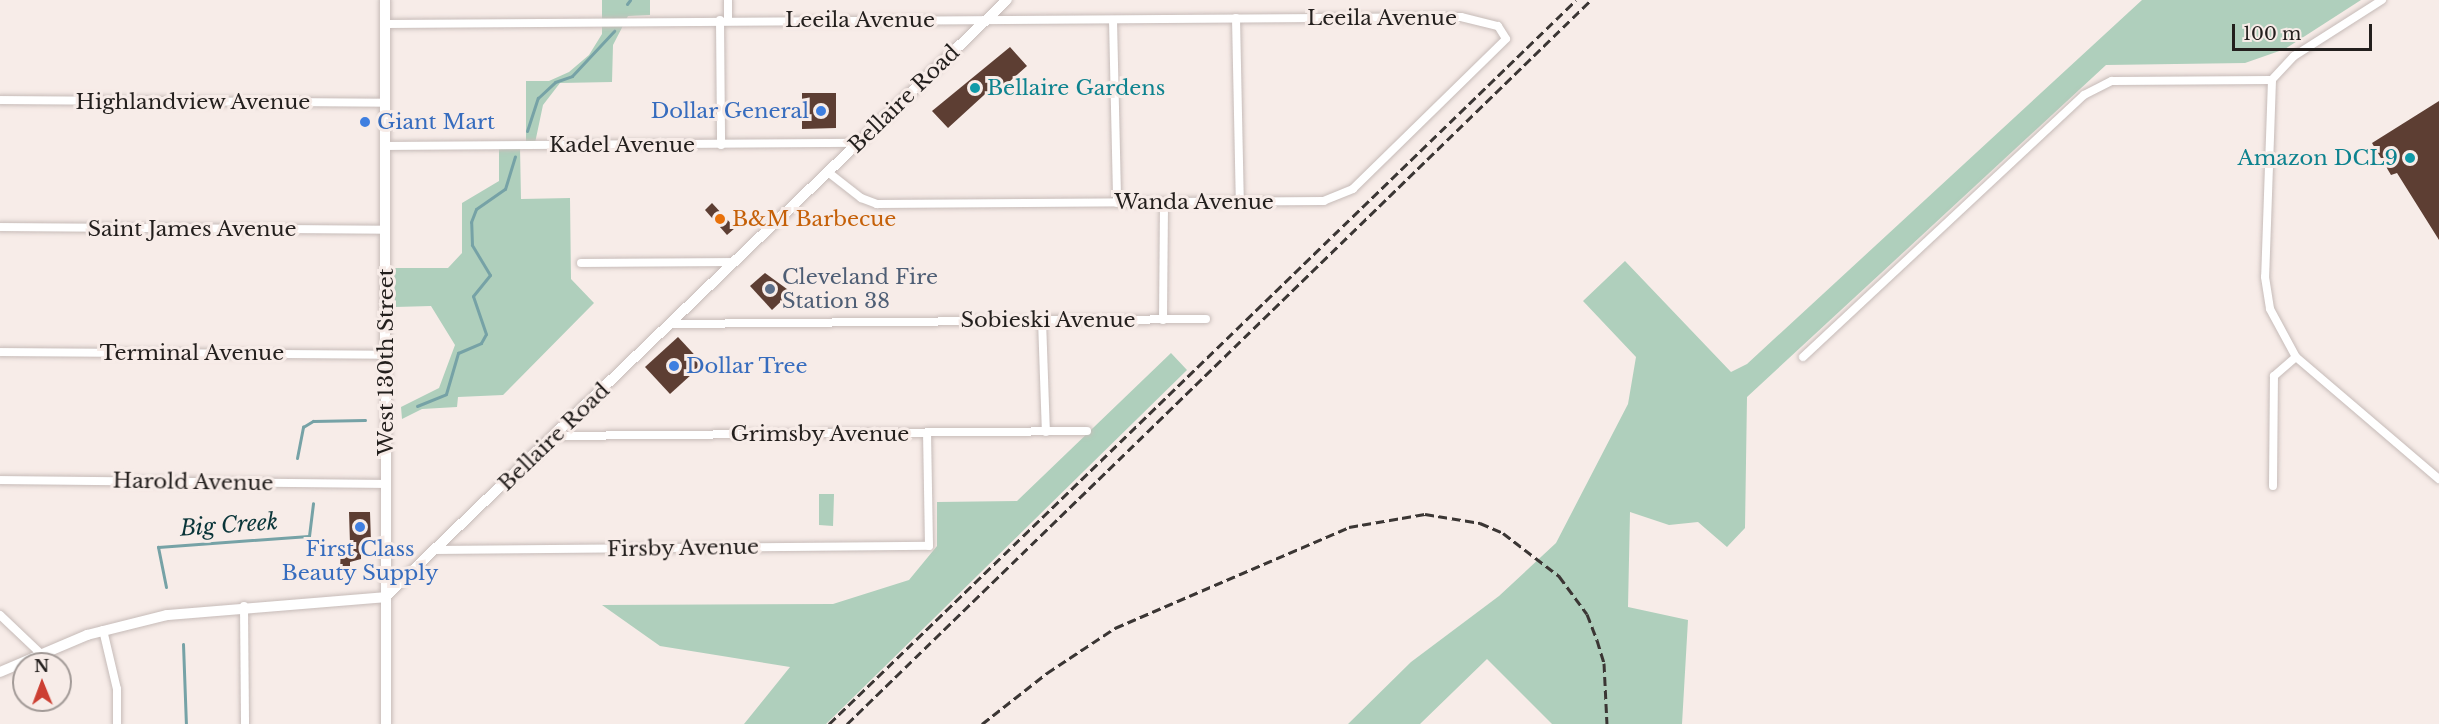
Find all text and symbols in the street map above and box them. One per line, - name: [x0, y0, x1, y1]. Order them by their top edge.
- street label: Leeila Avenue: [1307, 5, 1457, 31]
- street label: Leeila Avenue: [785, 7, 935, 33]
- scale bar: [2235, 12, 2374, 50]
- text: 100 m: [2243, 23, 2301, 45]
- street label: Bellaire Road: [843, 40, 965, 158]
- place label: Bellaire Gardens: [987, 75, 1165, 101]
- marker: Bellaire Gardens: [968, 81, 982, 95]
- street label: Highlandview Avenue: [75, 89, 311, 115]
- place label: Dollar General: [650, 98, 809, 124]
- marker: Dollar General: [814, 104, 828, 118]
- place label: Giant Mart: [377, 109, 495, 135]
- marker: Giant Mart: [358, 115, 372, 129]
- street label: Kadel Avenue: [548, 132, 696, 158]
- place label: Amazon DCL9: [2238, 145, 2398, 171]
- marker: Amazon DCL9: [2403, 151, 2417, 165]
- street label: Wanda Avenue: [1114, 189, 1274, 215]
- place label: B&M Barbecue: [732, 206, 896, 232]
- marker: B&M Barbecue: [713, 212, 727, 226]
- street label: Saint James Avenue: [87, 216, 297, 242]
- place label: Cleveland Fire Station 38: [782, 264, 938, 314]
- street label: West 130th Street: [373, 268, 399, 456]
- marker: Cleveland Fire Station 38: [763, 282, 777, 296]
- street label: Sobieski Avenue: [960, 307, 1136, 333]
- street label: Terminal Avenue: [99, 340, 285, 366]
- place label: Dollar Tree: [686, 353, 809, 379]
- marker: Dollar Tree: [667, 359, 681, 373]
- street label: Bellaire Road: [493, 378, 615, 496]
- street label: Grimsby Avenue: [730, 421, 910, 447]
- street label: Harold Avenue: [112, 468, 274, 496]
- water label: Big Creek: [179, 508, 279, 542]
- marker: First Class Beauty Supply: [353, 520, 367, 534]
- street label: Firsby Avenue: [606, 534, 760, 562]
- place label: First Class Beauty Supply: [281, 536, 439, 586]
- north arrow: [12, 652, 72, 712]
- text: N: [34, 656, 49, 676]

